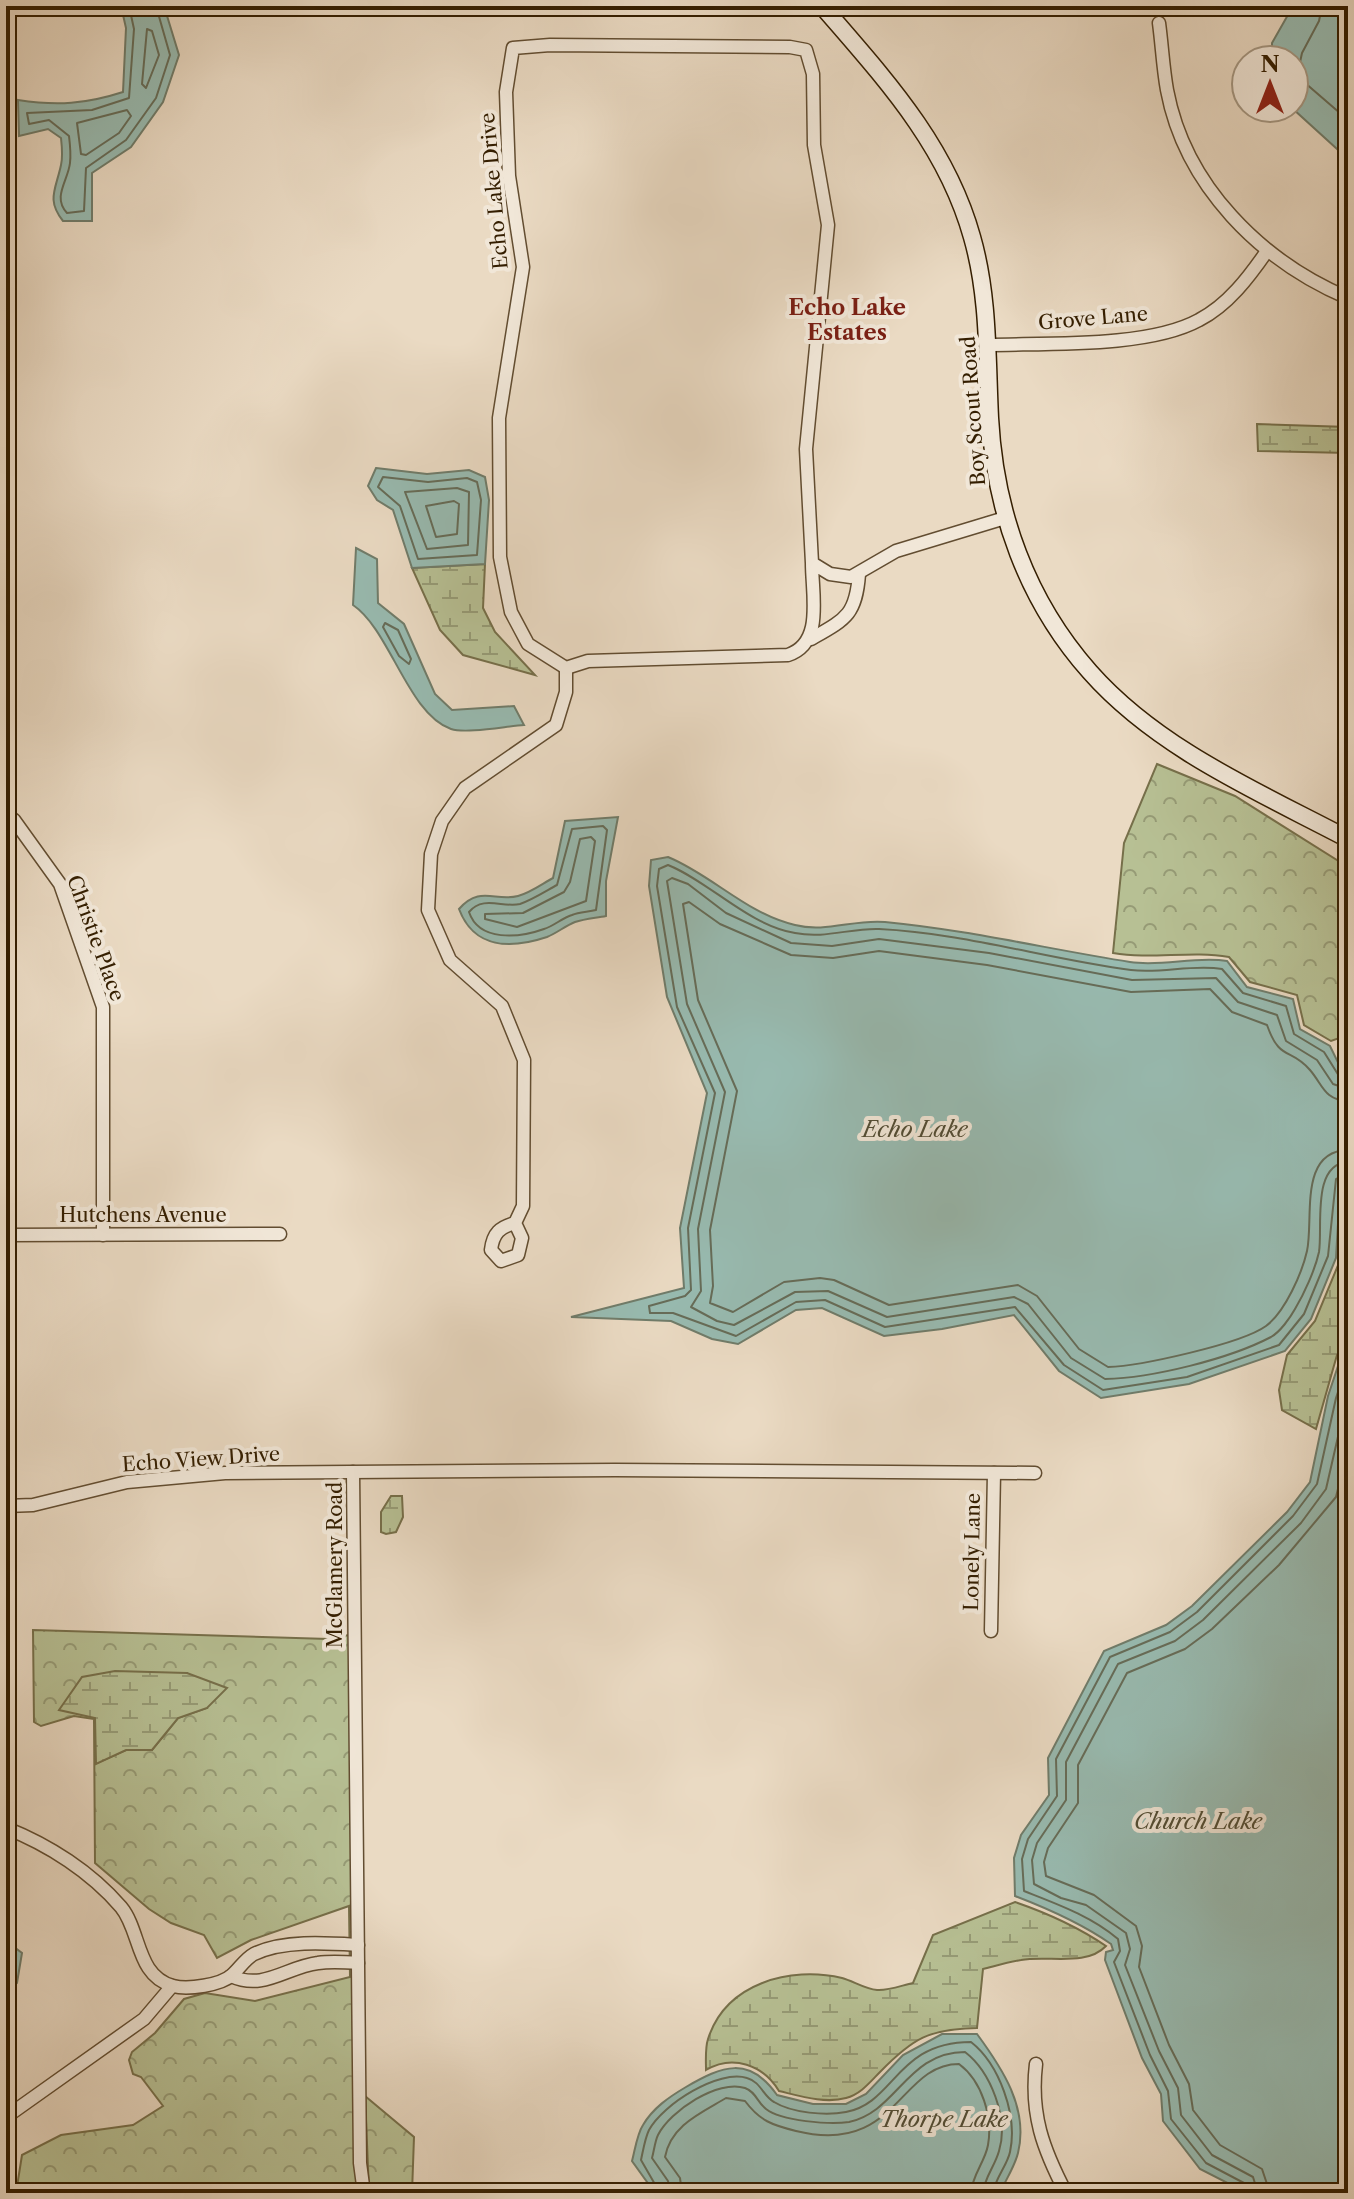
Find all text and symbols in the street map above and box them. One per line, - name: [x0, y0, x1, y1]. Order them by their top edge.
- north arrow: [1230, 44, 1310, 124]
- text: N: [1260, 51, 1280, 78]
- street label: Echo Lake Drive: [475, 112, 513, 270]
- district label: Echo Lake Estates: [788, 294, 906, 346]
- street label: Grove Lane: [1037, 301, 1149, 335]
- street label: Boy Scout Road: [956, 335, 990, 487]
- street label: Christie Place: [62, 872, 130, 1004]
- water label: Echo Lake: [860, 1116, 969, 1143]
- street label: Hutchens Avenue: [59, 1203, 227, 1227]
- street label: Echo View Drive: [121, 1442, 281, 1476]
- street label: McGlamery Road: [323, 1482, 347, 1648]
- street label: Lonely Lane: [959, 1493, 985, 1611]
- water label: Church Lake: [1134, 1808, 1263, 1835]
- water label: Thorpe Lake: [880, 2106, 1009, 2133]

